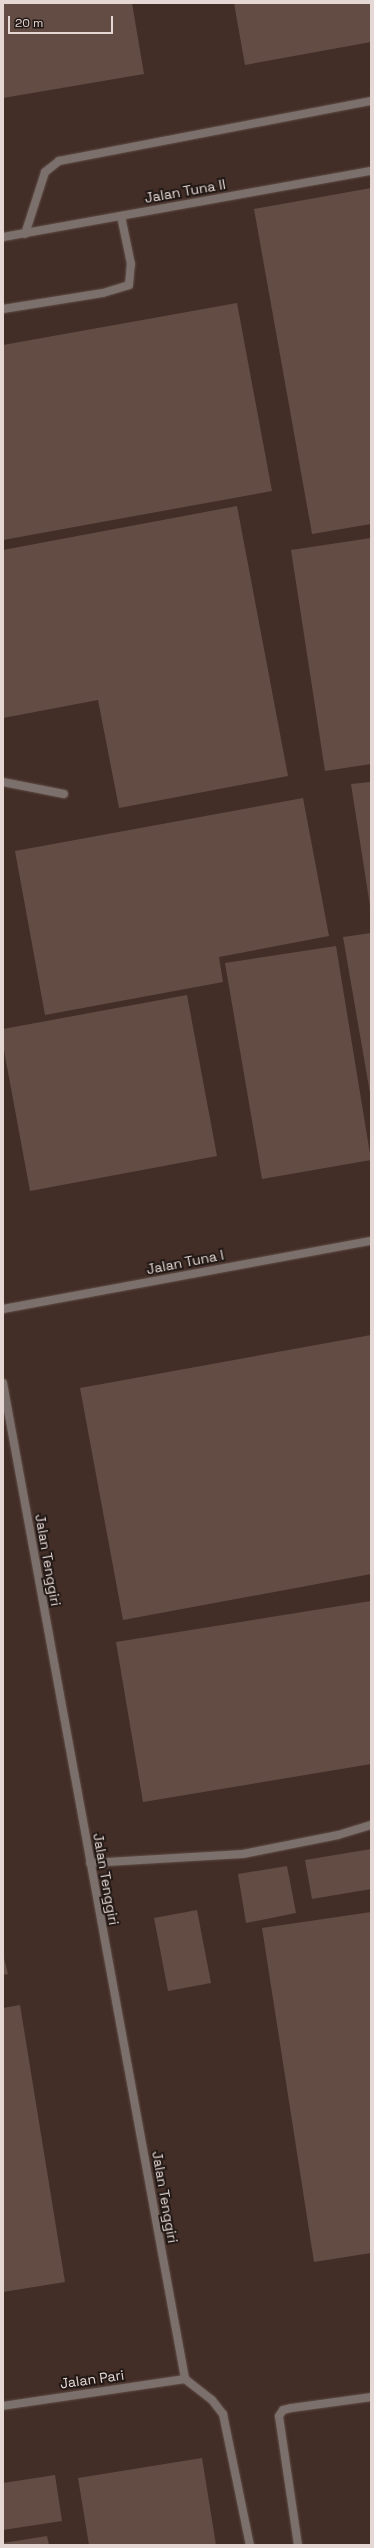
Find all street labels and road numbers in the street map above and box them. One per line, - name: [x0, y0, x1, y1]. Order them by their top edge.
- street label: Jalan Tuna II: [143, 176, 227, 206]
- street label: Jalan Tuna I: [145, 1246, 225, 1278]
- street label: Jalan Tenggiri: [32, 1513, 64, 1607]
- street label: Jalan Tenggiri: [90, 1832, 122, 1926]
- street label: Jalan Tenggiri: [149, 2150, 181, 2244]
- street label: Jalan Pari: [59, 2366, 125, 2392]

